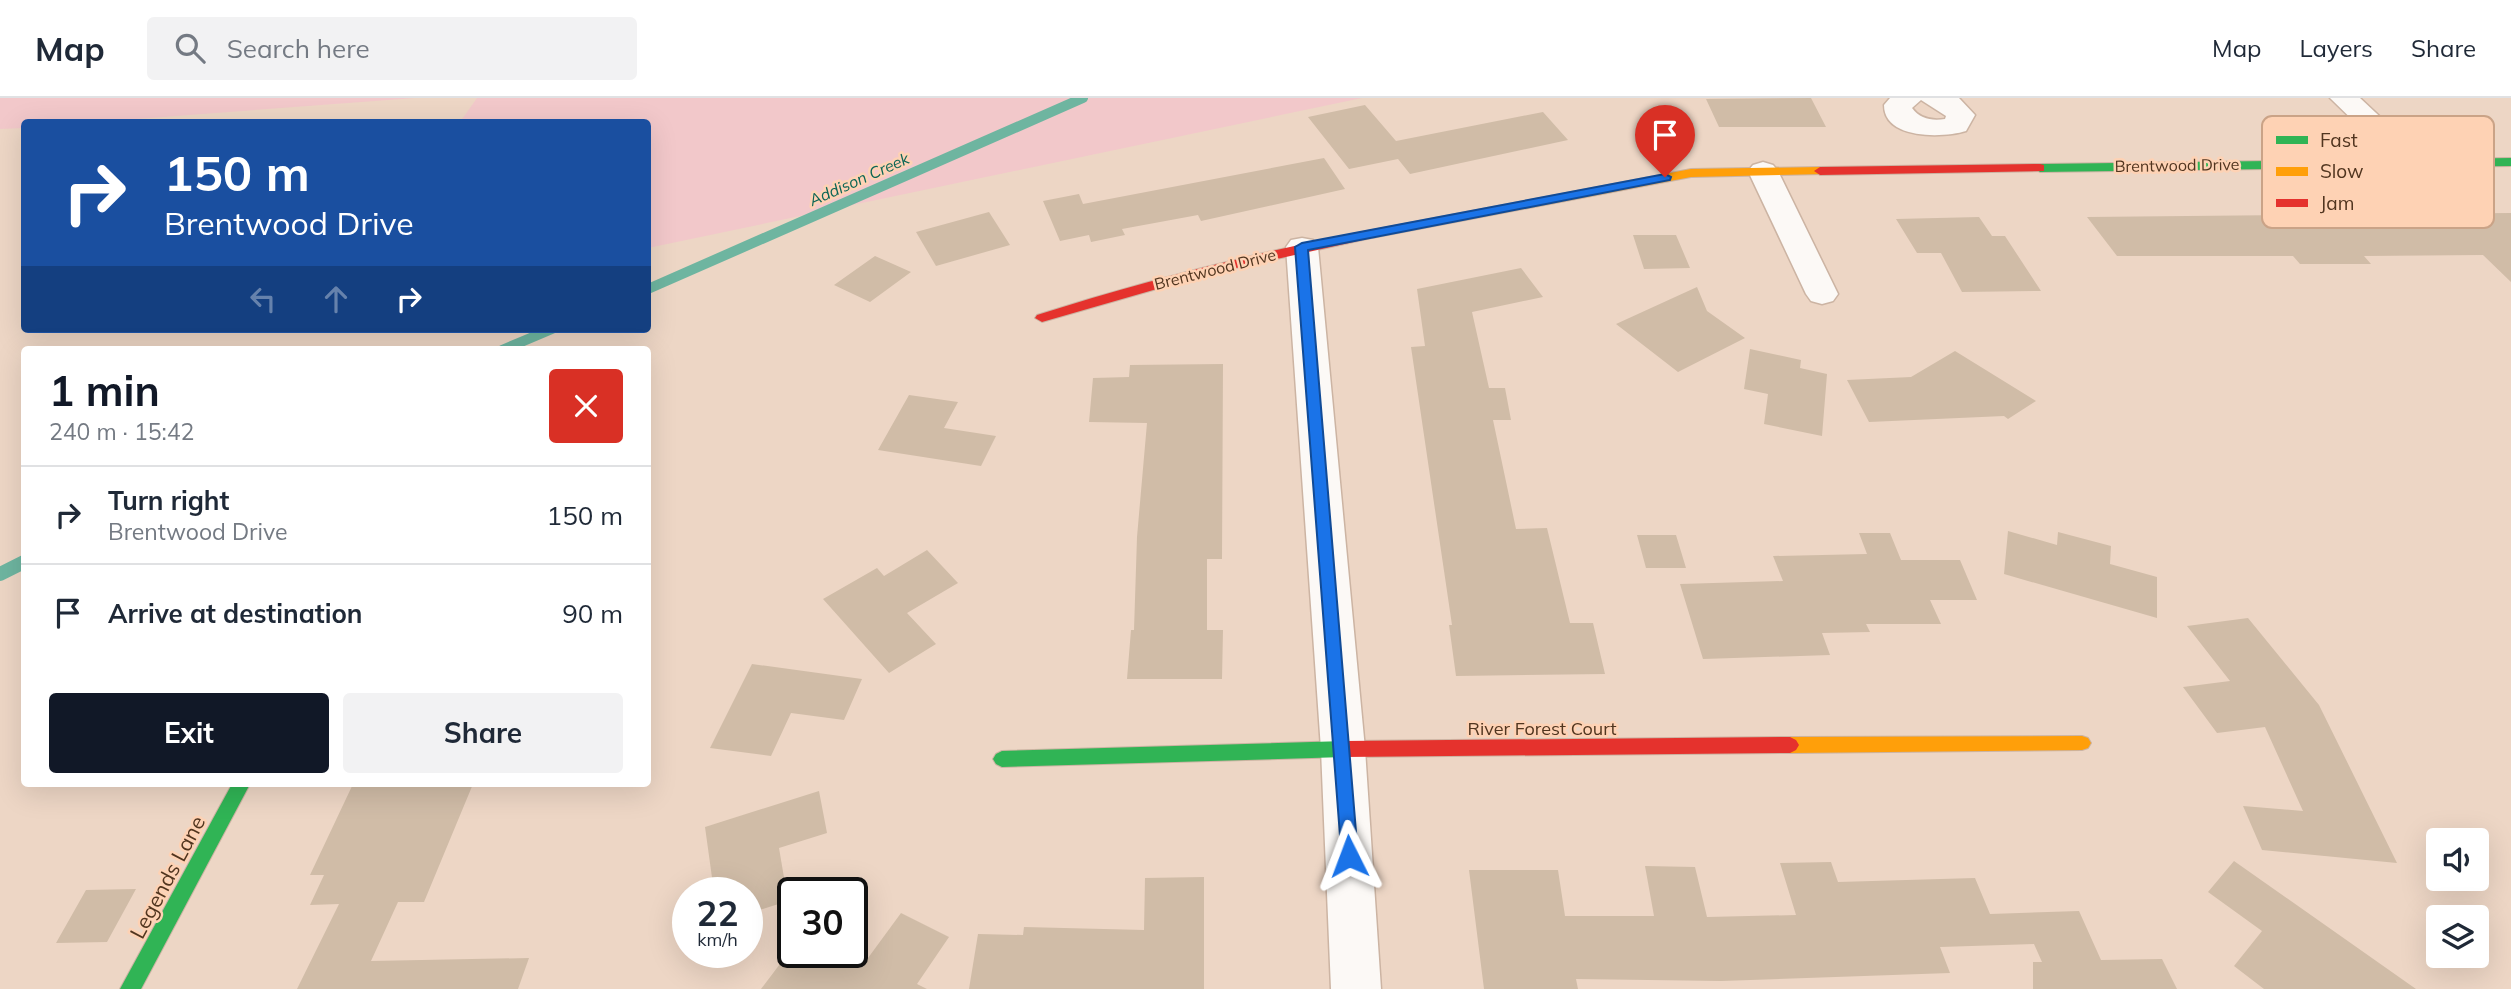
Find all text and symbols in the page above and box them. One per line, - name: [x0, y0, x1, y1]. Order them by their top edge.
- search box: [147, 17, 637, 80]
- text: Map: [35, 28, 105, 69]
- icon: search: [171, 29, 209, 67]
- text: Search here: [227, 32, 370, 65]
- text: Map: [2212, 33, 2261, 63]
- text: Layers: [2299, 33, 2373, 63]
- text: Share: [2411, 33, 2476, 63]
- pin: [1635, 105, 1695, 177]
- icon: arrive: [1646, 116, 1684, 154]
- legend: [2262, 116, 2494, 228]
- text: Fast: [2320, 128, 2358, 152]
- text: 150 m: [164, 142, 310, 203]
- icon: right: [49, 147, 140, 238]
- water label: Addison Creek: [805, 148, 913, 210]
- street label: Brentwood Drive: [2114, 154, 2240, 176]
- text: Slow: [2320, 159, 2364, 183]
- text: Jam: [2320, 191, 2354, 215]
- text: Brentwood Drive: [164, 203, 414, 243]
- street label: Brentwood Drive: [1152, 244, 1278, 294]
- icon: left: [244, 280, 282, 318]
- icon: ahead: [317, 280, 355, 318]
- icon: right: [390, 280, 428, 318]
- text: 1 min: [49, 364, 160, 417]
- button: close: [549, 369, 623, 443]
- text: 240 m · 15:42: [49, 417, 194, 446]
- text: Turn right: [108, 484, 229, 517]
- icon: right: [49, 496, 87, 534]
- text: 150 m: [547, 499, 623, 532]
- text: Brentwood Drive: [108, 517, 287, 546]
- icon: arrive: [49, 594, 87, 632]
- text: Arrive at destination: [108, 597, 363, 630]
- text: 90 m: [562, 597, 623, 630]
- button: Exit: [49, 693, 329, 773]
- button: Share: [343, 693, 623, 773]
- street label: River Forest Court: [1468, 717, 1616, 740]
- street label: Legends Lane: [124, 811, 210, 943]
- position arrow: [1312, 819, 1386, 893]
- map controls: [2426, 828, 2489, 968]
- button: sound: [2426, 828, 2489, 891]
- speed limit sign: 30: [777, 877, 868, 968]
- text: 22: [696, 891, 739, 935]
- button: layers: [2426, 905, 2489, 968]
- text: km/h: [697, 928, 738, 951]

